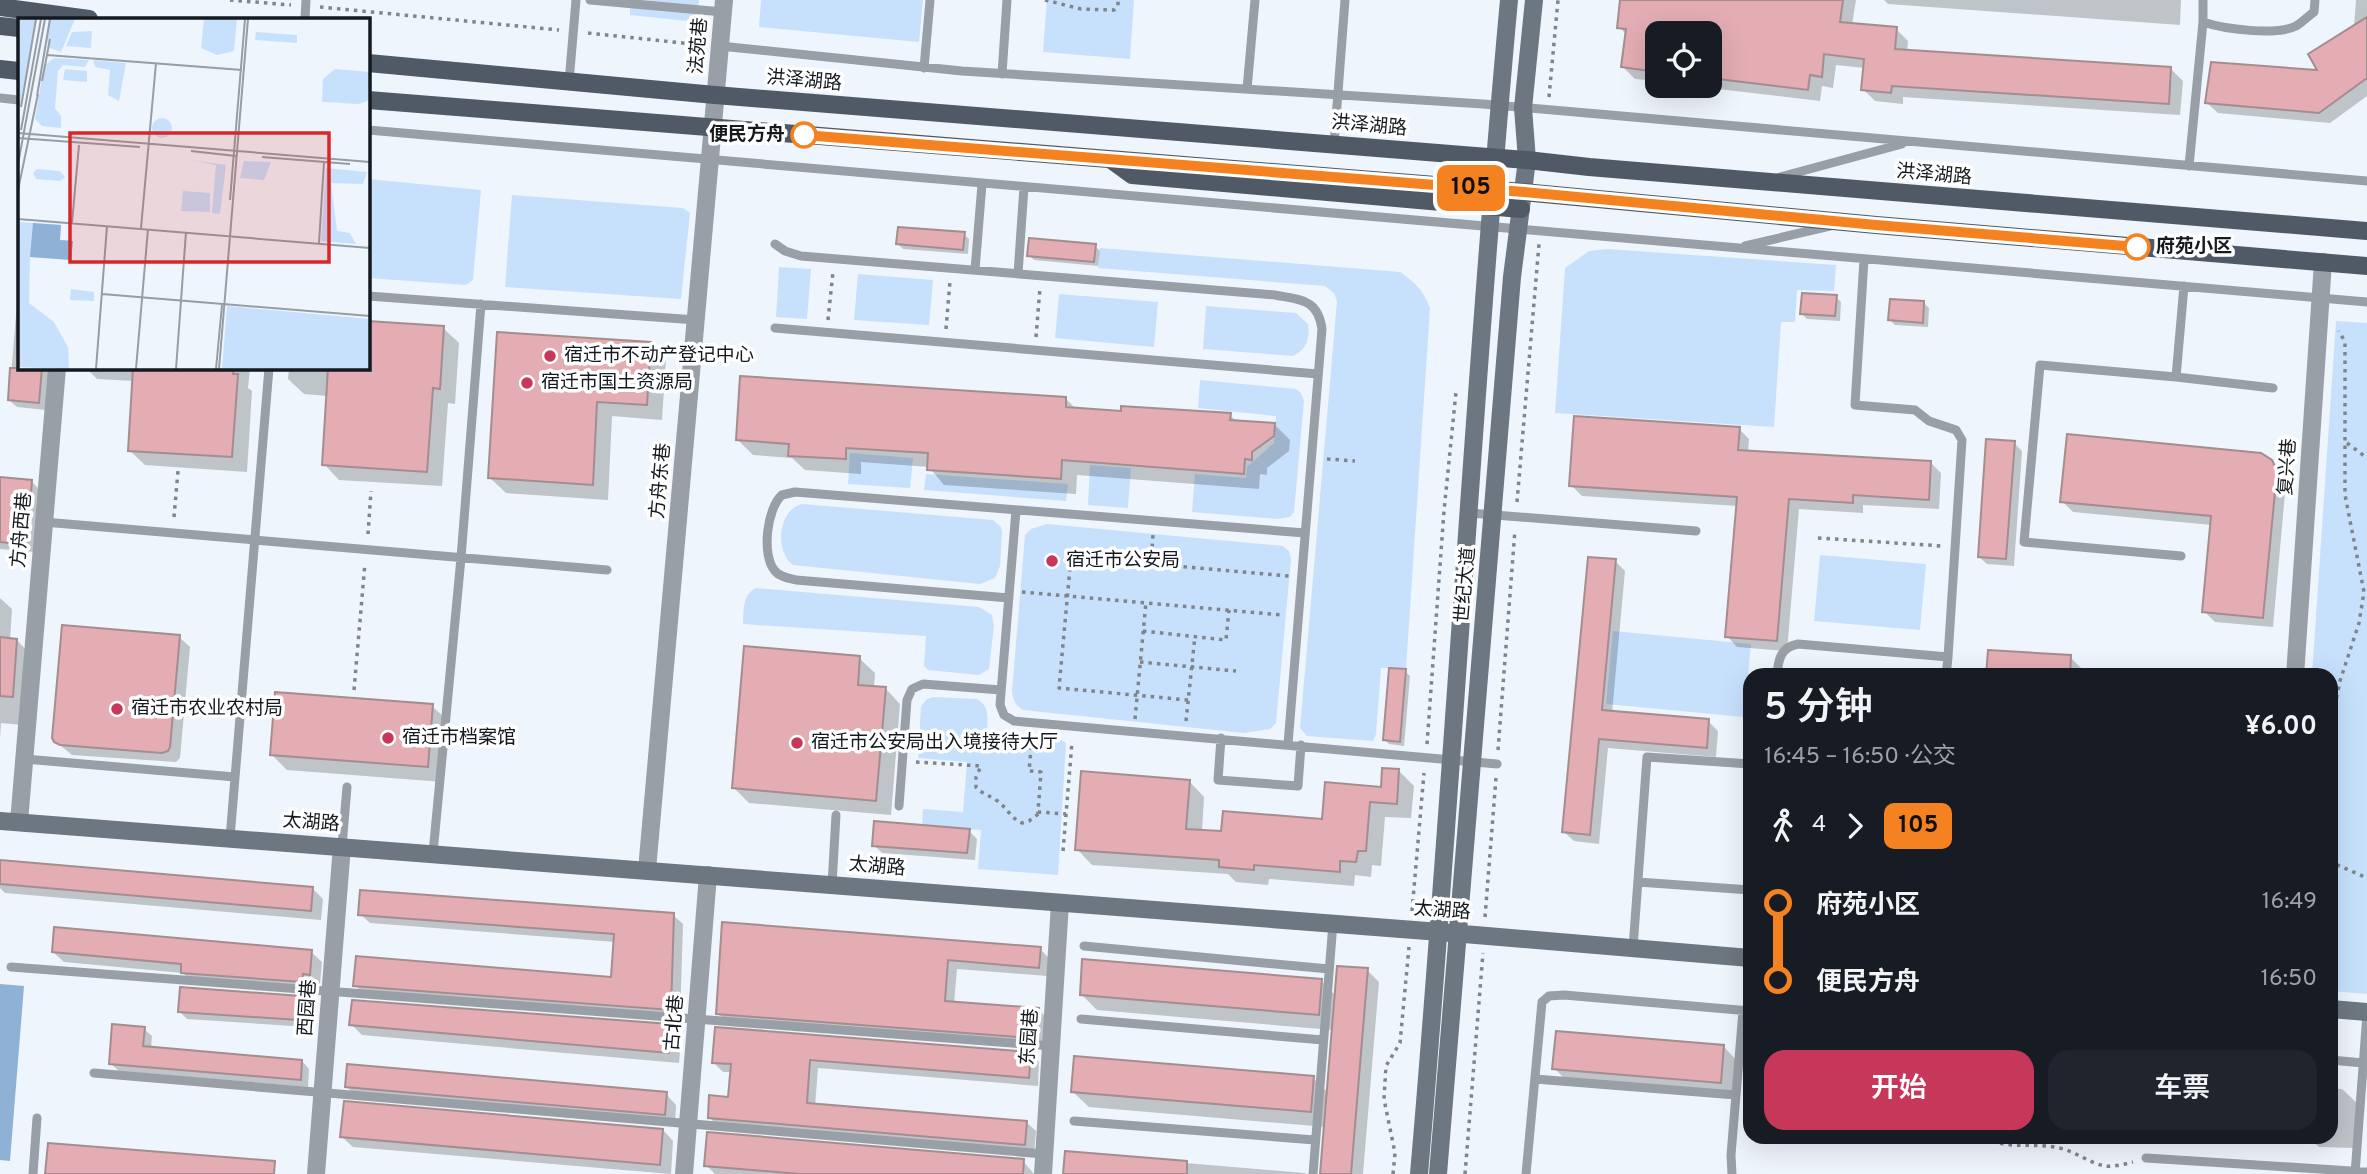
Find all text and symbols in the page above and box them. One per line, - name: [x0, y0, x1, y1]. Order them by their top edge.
- street label: 法苑巷: [685, 17, 713, 75]
- inset map: [18, 18, 369, 369]
- map controls: [1645, 21, 1722, 98]
- button: locate: [1645, 21, 1722, 98]
- street label: 洪泽湖路: [765, 66, 843, 96]
- street label: 洪泽湖路: [1330, 111, 1408, 141]
- marker: 便民方舟: [791, 122, 817, 148]
- place label: 便民方舟: [709, 123, 785, 147]
- street label: 洪泽湖路: [1895, 160, 1973, 190]
- line badge: 105: [1431, 165, 1511, 211]
- text: 105: [1451, 173, 1491, 203]
- marker: 府苑小区: [2124, 234, 2150, 260]
- place label: 府苑小区: [2156, 235, 2232, 259]
- place label: 宿迁市不动产登记中心: [564, 344, 754, 368]
- marker: 宿迁市不动产登记中心: [542, 348, 558, 364]
- place label: 宿迁市国土资源局: [541, 371, 693, 395]
- marker: 宿迁市国土资源局: [519, 375, 535, 391]
- street label: 复兴巷: [2274, 438, 2302, 496]
- street label: 方舟东巷: [646, 442, 676, 520]
- street label: 方舟西巷: [7, 491, 37, 569]
- street label: 世纪大道: [1451, 546, 1481, 624]
- place label: 宿迁市公安局: [1066, 549, 1180, 573]
- marker: 宿迁市公安局: [1044, 553, 1060, 569]
- text: 5 分钟: [1764, 685, 1873, 734]
- place label: 宿迁市农业农村局: [131, 697, 283, 721]
- marker: 宿迁市农业农村局: [109, 701, 125, 717]
- text: ¥6.00: [2245, 711, 2317, 744]
- place label: 宿迁市档案馆: [402, 726, 516, 750]
- marker: 宿迁市档案馆: [380, 730, 396, 746]
- place label: 宿迁市公安局出入境接待大厅: [811, 731, 1058, 755]
- marker: 宿迁市公安局出入境接待大厅: [789, 735, 805, 751]
- text: 16:45 – 16:50 · 公交: [1764, 743, 1956, 772]
- icon: walk: [1764, 807, 1802, 845]
- icon: forward: [1836, 807, 1874, 845]
- street label: 太湖路: [282, 809, 340, 837]
- text: 4: [1812, 811, 1826, 840]
- text: 105: [1898, 811, 1938, 841]
- street label: 太湖路: [848, 853, 906, 881]
- text: 16:49: [2262, 888, 2317, 917]
- text: 府苑小区: [1816, 890, 1920, 923]
- street label: 太湖路: [1413, 897, 1471, 925]
- text: 16:50: [2261, 965, 2317, 994]
- text: 便民方舟: [1816, 967, 1920, 1000]
- street label: 西园巷: [294, 979, 322, 1037]
- street label: 古北巷: [661, 994, 689, 1052]
- street label: 东园巷: [1016, 1008, 1044, 1066]
- button: 开始: [1764, 1050, 2034, 1130]
- button: 车票: [2048, 1050, 2317, 1130]

